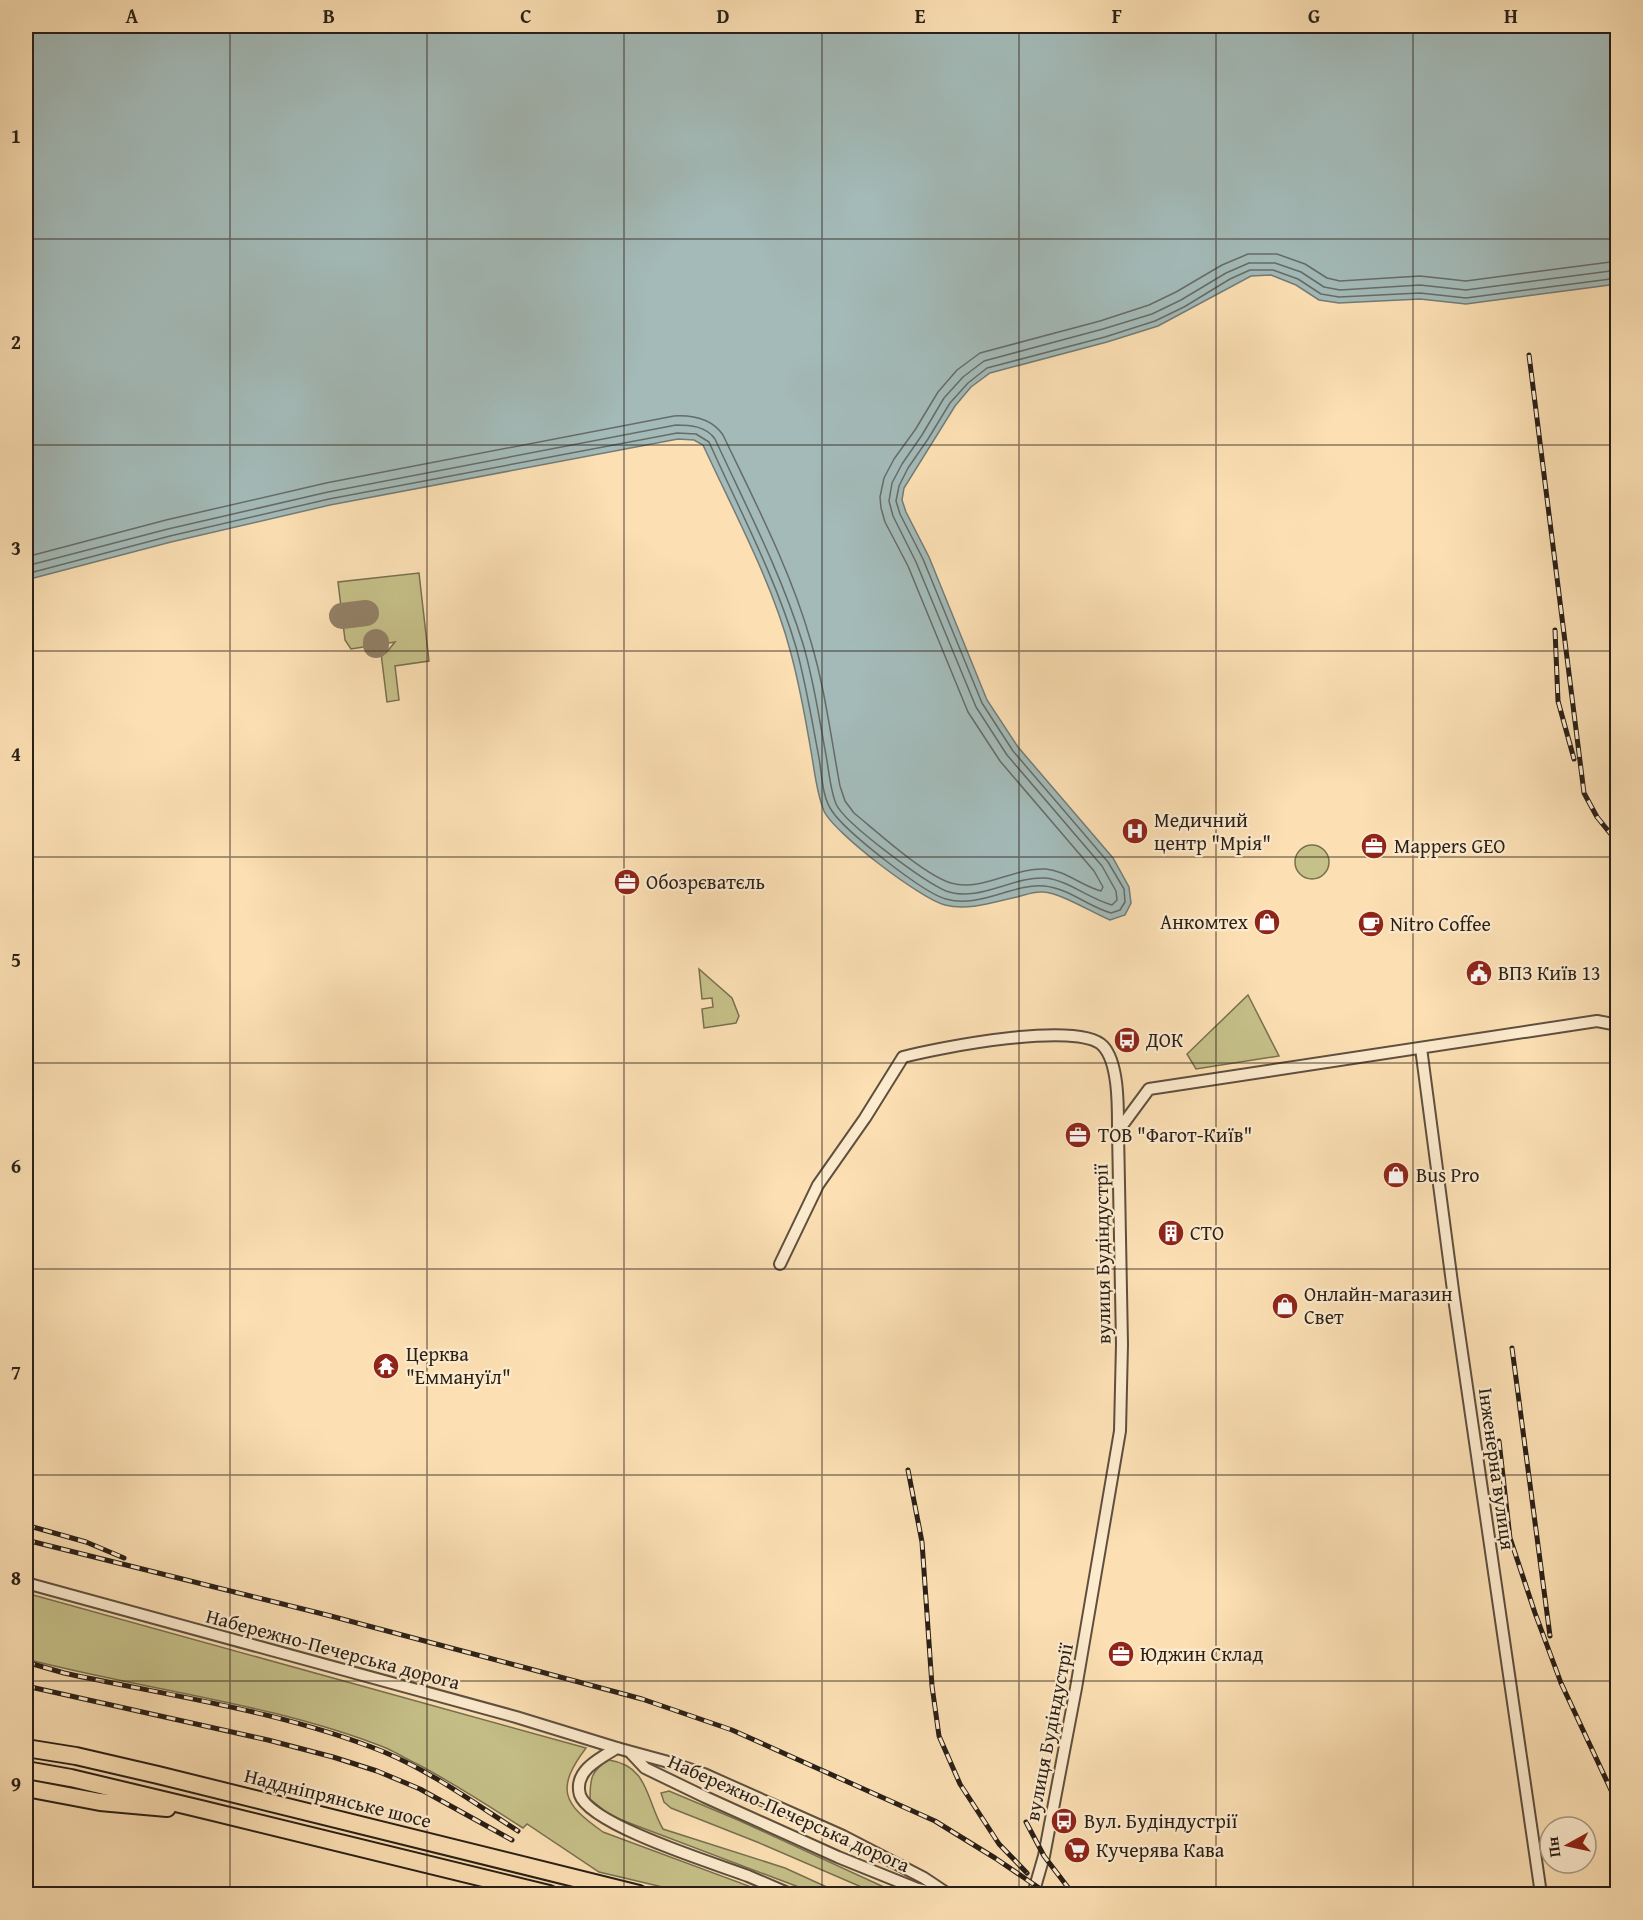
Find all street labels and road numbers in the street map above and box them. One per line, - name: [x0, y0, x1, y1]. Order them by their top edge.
- street label: вулиця Будіндустрії: [1085, 1164, 1118, 1344]
- street label: Інженерна вулиця: [1472, 1386, 1523, 1552]
- street label: Набережно-Печерська дорога: [203, 1601, 464, 1697]
- street label: вулиця Будіндустрії: [1017, 1641, 1080, 1823]
- street label: Набережно-Печерська дорога: [664, 1746, 915, 1879]
- street label: Наддніпрянське шосе: [242, 1760, 435, 1835]

